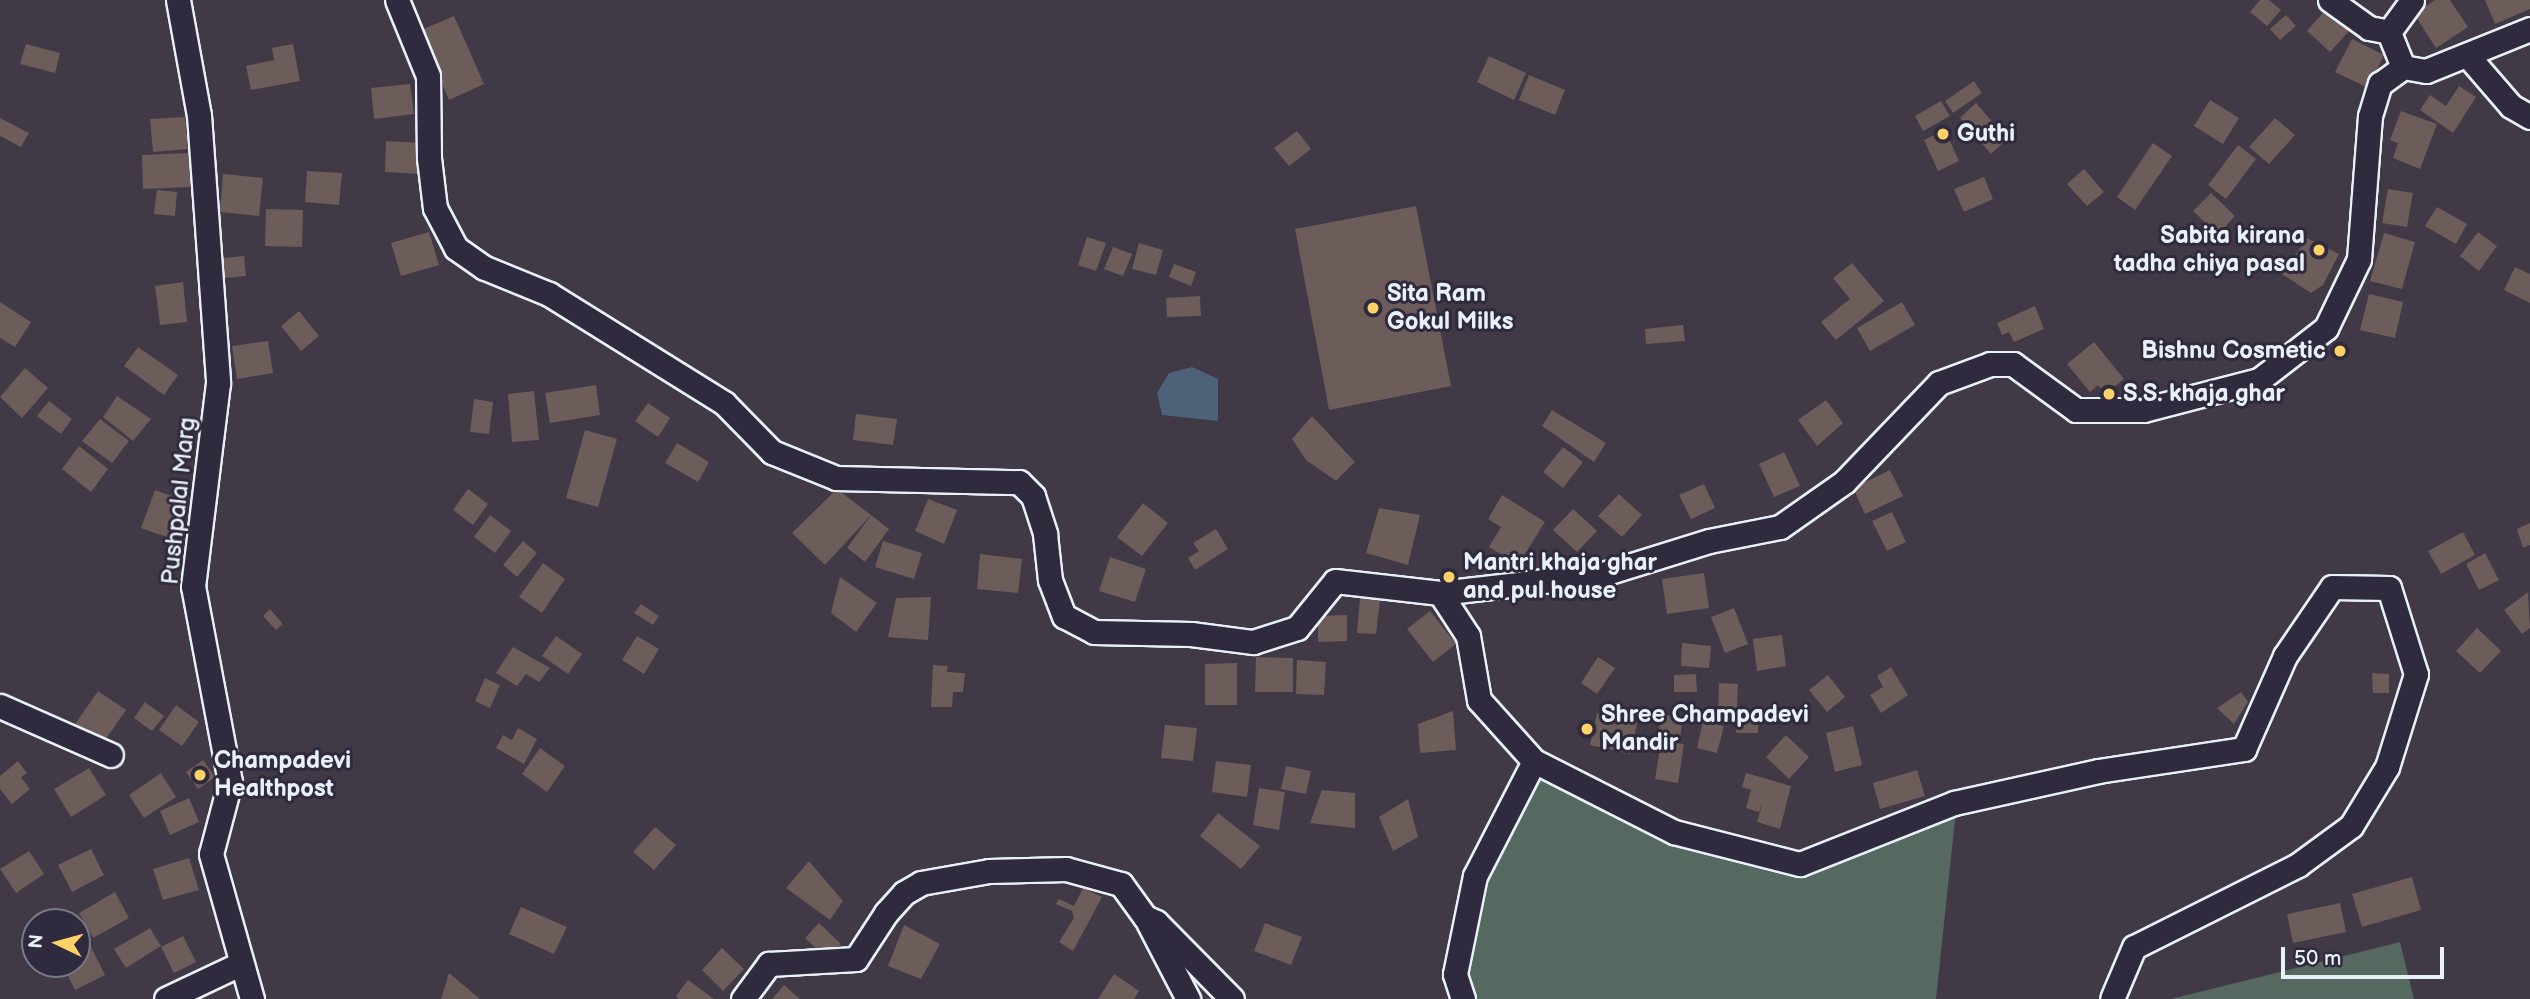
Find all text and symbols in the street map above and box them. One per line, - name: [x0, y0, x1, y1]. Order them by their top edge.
- place label: Guthi: [1957, 120, 2015, 148]
- marker: Guthi: [1935, 126, 1951, 142]
- place label: Sabita kirana tadha chiya pasal: [2114, 222, 2305, 278]
- marker: Sabita kirana tadha chiya pasal: [2311, 242, 2327, 258]
- place label: Sita Ram Gokul Milks: [1387, 280, 1514, 336]
- marker: Sita Ram Gokul Milks: [1365, 300, 1381, 316]
- place label: Bishnu Cosmetic: [2141, 337, 2326, 365]
- marker: Bishnu Cosmetic: [2332, 343, 2348, 359]
- place label: S.S. khaja ghar: [2123, 380, 2285, 408]
- marker: S.S. khaja ghar: [2101, 386, 2117, 402]
- street label: Pushpalal Marg: [156, 416, 202, 586]
- place label: Mantri khaja ghar and pul house: [1463, 549, 1657, 605]
- marker: Mantri khaja ghar and pul house: [1441, 569, 1457, 585]
- place label: Shree Champadevi Mandir: [1601, 701, 1809, 757]
- marker: Shree Champadevi Mandir: [1579, 721, 1595, 737]
- place label: Champadevi Healthpost: [214, 747, 351, 803]
- marker: Champadevi Healthpost: [192, 767, 208, 783]
- north arrow: [21, 908, 91, 978]
- scale bar: [2285, 932, 2448, 976]
- text: N: [24, 933, 49, 949]
- text: 50 m: [2294, 946, 2341, 971]

